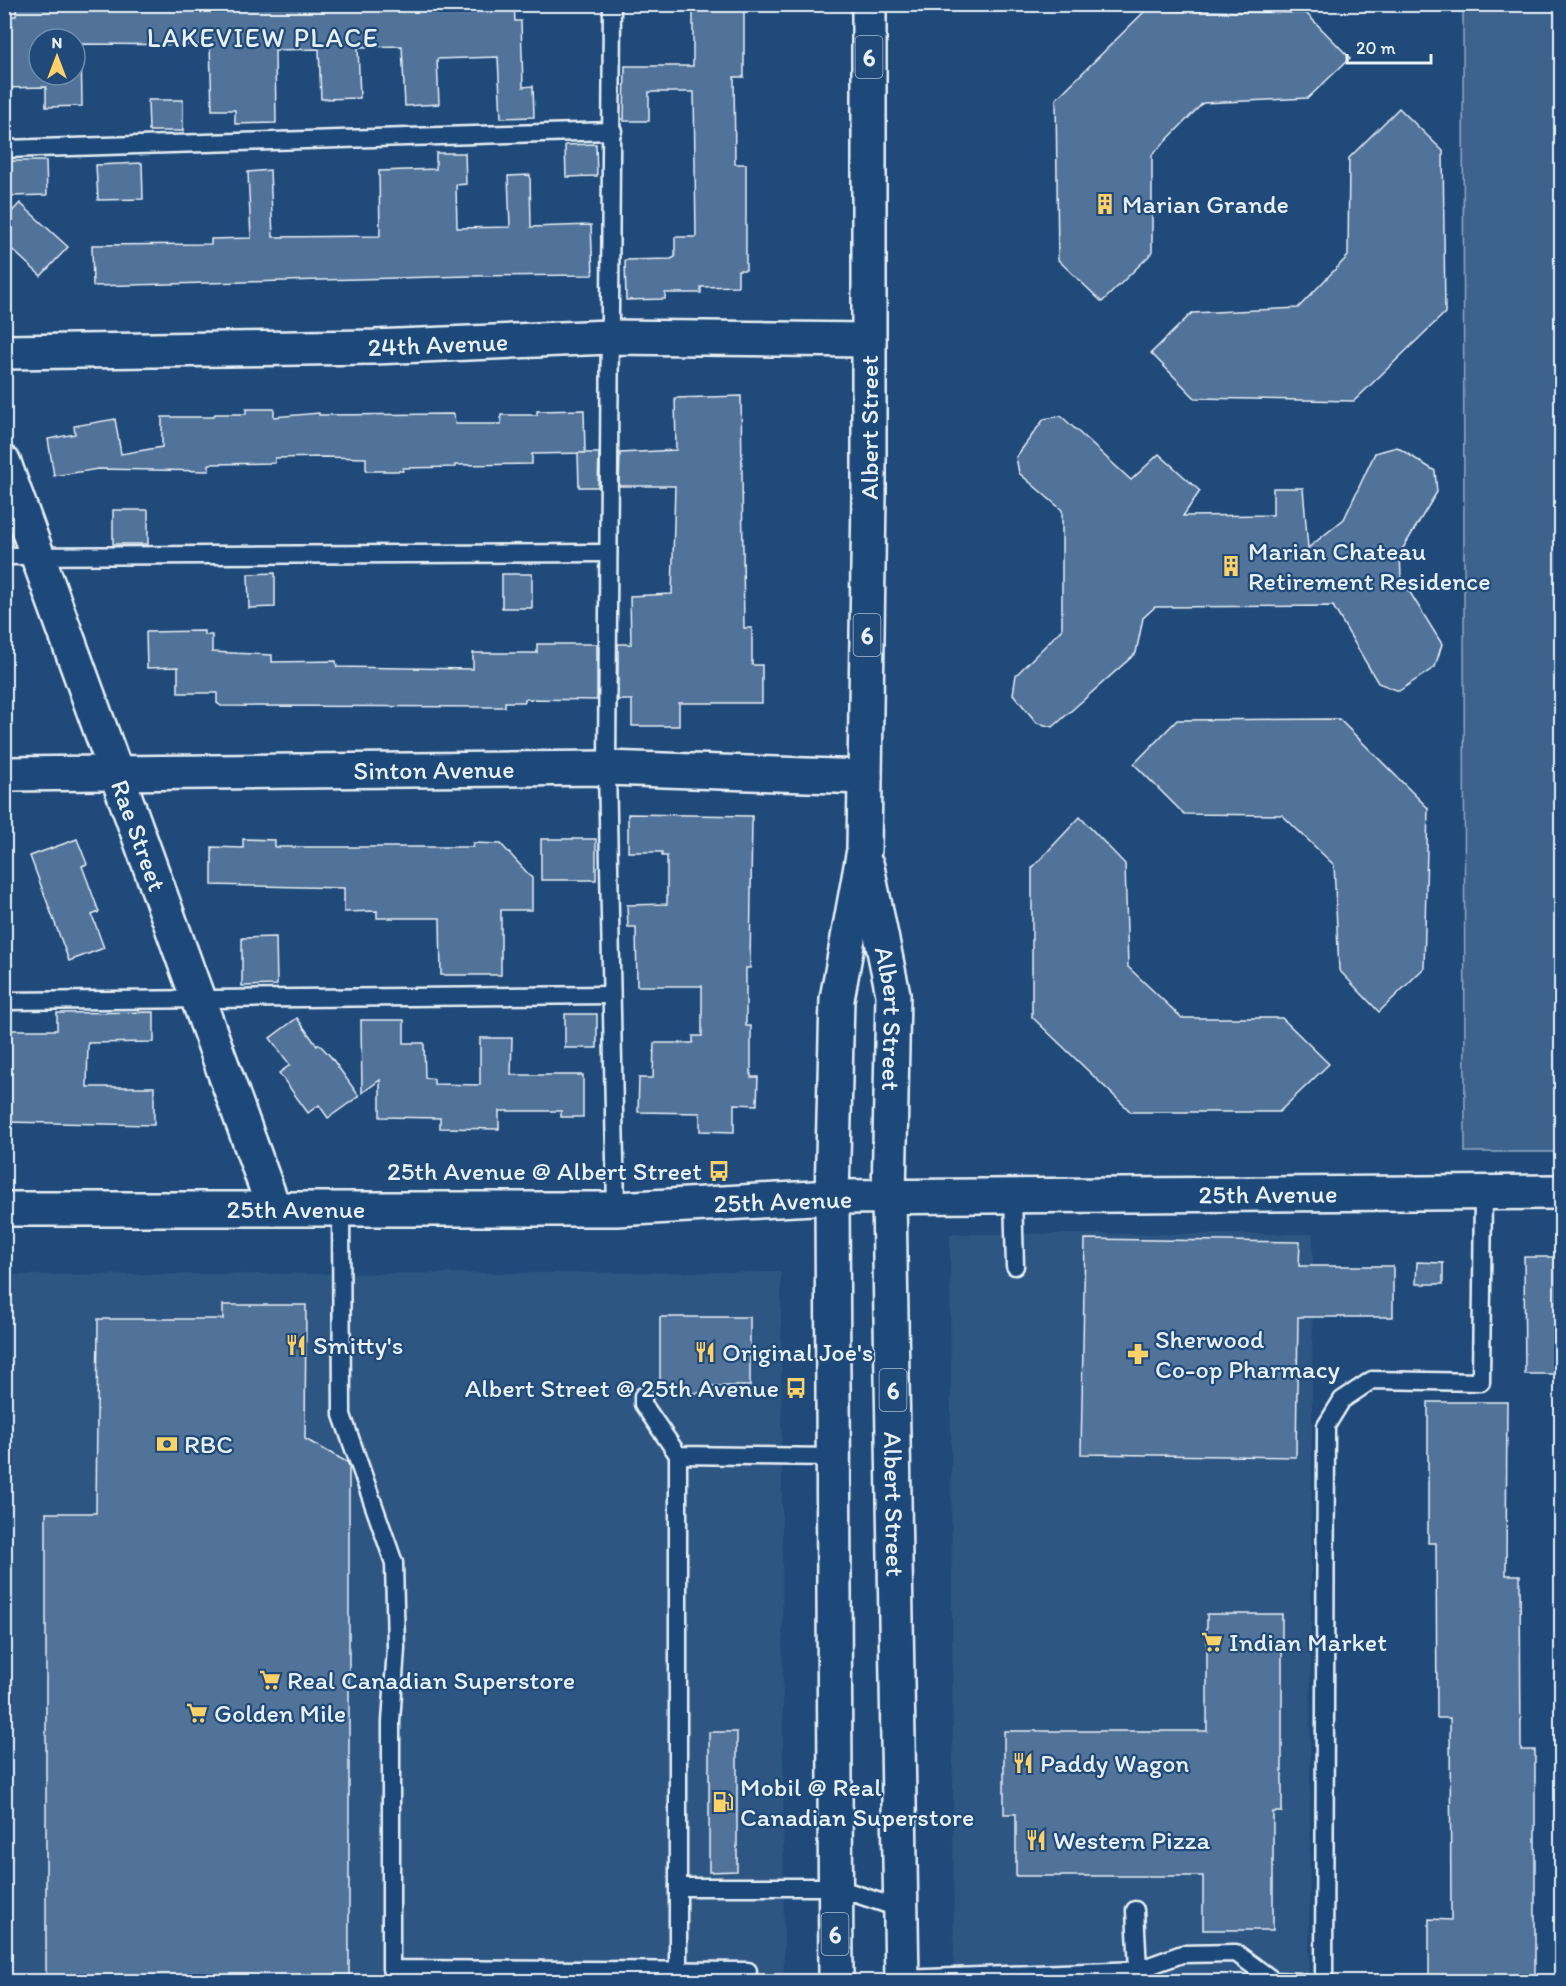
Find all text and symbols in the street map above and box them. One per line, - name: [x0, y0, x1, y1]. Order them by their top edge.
- district label: LAKEVIEW PLACE: [147, 21, 379, 54]
- north arrow: [27, 27, 87, 87]
- scale bar: [1347, 27, 1431, 65]
- text: N: [52, 33, 62, 52]
- road number: 6: [856, 36, 882, 78]
- text: 20 m: [1356, 37, 1396, 59]
- place label: Marian Grande: [1122, 188, 1289, 220]
- building icon: Marian Grande: [1093, 192, 1117, 216]
- street label: 24th Avenue: [367, 325, 509, 363]
- street label: Albert Street: [853, 355, 885, 500]
- place label: Marian Chateau Retirement Residence: [1248, 535, 1491, 597]
- building icon: Marian Chateau Retirement Residence: [1219, 554, 1243, 578]
- road number: 6: [854, 614, 880, 656]
- street label: Sinton Avenue: [353, 753, 515, 787]
- street label: Rae Street: [104, 775, 174, 896]
- street label: Albert Street: [868, 944, 909, 1091]
- place label: 25th Avenue @ Albert Street: [387, 1155, 702, 1187]
- bus stop icon: 25th Avenue @ Albert Street: [707, 1159, 731, 1183]
- street label: 25th Avenue: [1198, 1178, 1338, 1210]
- street label: 25th Avenue: [713, 1183, 853, 1219]
- street label: 25th Avenue: [227, 1193, 365, 1225]
- place label: Sherwood Co-op Pharmacy: [1155, 1323, 1340, 1385]
- place label: Smitty's: [313, 1329, 403, 1361]
- restaurant icon: Smitty's: [284, 1333, 308, 1357]
- place label: Original Joe's: [722, 1336, 873, 1368]
- restaurant icon: Original Joe's: [693, 1340, 717, 1364]
- pharmacy icon: Sherwood Co-op Pharmacy: [1126, 1342, 1150, 1366]
- road number: 6: [880, 1369, 906, 1411]
- place label: Albert Street @ 25th Avenue: [465, 1372, 779, 1404]
- bus stop icon: Albert Street @ 25th Avenue: [784, 1376, 808, 1400]
- place label: RBC: [184, 1428, 233, 1460]
- street label: Albert Street: [877, 1431, 911, 1577]
- bank icon: RBC: [155, 1432, 179, 1456]
- place label: Indian Market: [1229, 1626, 1387, 1658]
- supermarket icon: Indian Market: [1200, 1630, 1224, 1654]
- place label: Real Canadian Superstore: [287, 1664, 575, 1696]
- supermarket icon: Real Canadian Superstore: [258, 1668, 282, 1692]
- place label: Golden Mile: [214, 1697, 346, 1729]
- supermarket icon: Golden Mile: [185, 1701, 209, 1725]
- place label: Paddy Wagon: [1040, 1747, 1190, 1779]
- restaurant icon: Paddy Wagon: [1011, 1751, 1035, 1775]
- place label: Mobil @ Real Canadian Superstore: [740, 1771, 974, 1833]
- fuel station icon: Mobil @ Real Canadian Superstore: [711, 1790, 735, 1814]
- place label: Western Pizza: [1053, 1824, 1211, 1856]
- restaurant icon: Western Pizza: [1024, 1828, 1048, 1852]
- road number: 6: [822, 1913, 848, 1955]

